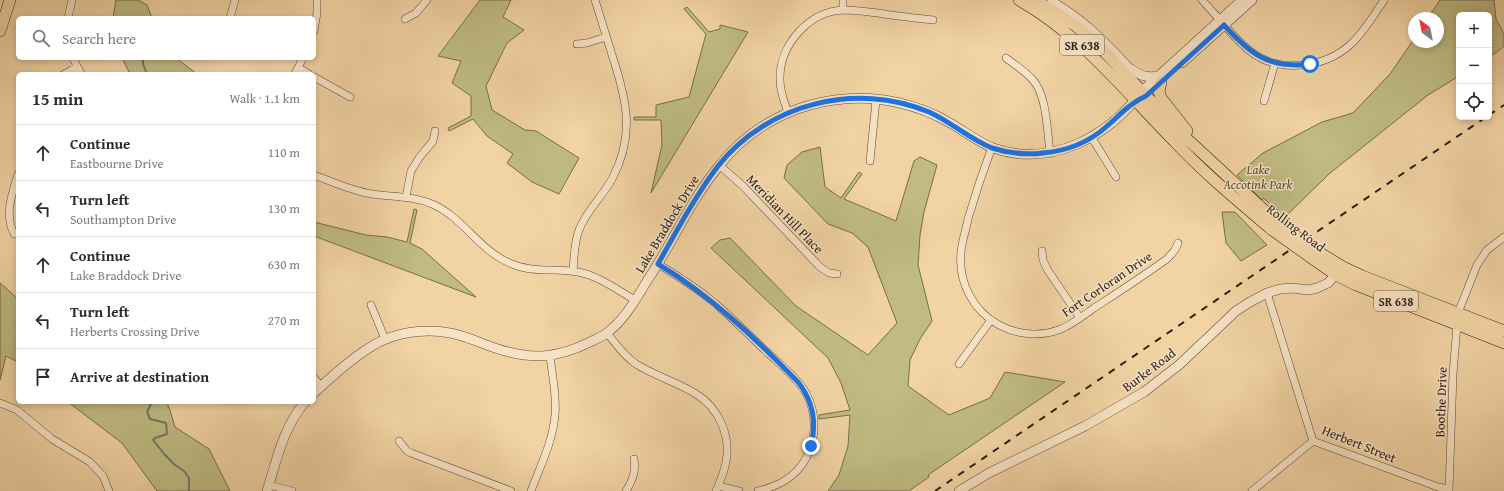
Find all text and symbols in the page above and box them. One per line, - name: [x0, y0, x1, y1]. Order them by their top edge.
- north arrow: [1408, 12, 1444, 48]
- map controls: [1456, 12, 1492, 120]
- button: +: [1456, 12, 1492, 48]
- search box: [16, 16, 316, 60]
- icon: search: [30, 27, 52, 49]
- text: Search here: [62, 28, 136, 49]
- road number: SR 638: [1060, 35, 1104, 55]
- button: −: [1456, 48, 1492, 84]
- route start: [1301, 55, 1319, 73]
- button: locate: [1456, 84, 1492, 120]
- text: 15 min: [32, 86, 83, 111]
- text: Walk · 1.1 km: [229, 89, 300, 108]
- text: Continue: [70, 133, 131, 154]
- icon: ahead: [32, 142, 54, 164]
- text: 110 m: [268, 143, 300, 162]
- text: Eastbourne Drive: [70, 154, 164, 173]
- park label: Lake Accotink Park: [1222, 160, 1293, 194]
- street label: Meridian Hill Place: [742, 170, 828, 258]
- street label: Lake Braddock Drive: [630, 171, 704, 277]
- text: Turn left: [70, 189, 129, 210]
- icon: left: [32, 198, 54, 220]
- text: 130 m: [268, 199, 300, 218]
- street label: Rolling Road: [1263, 200, 1329, 256]
- text: Southampton Drive: [70, 210, 176, 229]
- text: Continue: [70, 245, 131, 266]
- street label: Fort Corloran Drive: [1058, 247, 1156, 321]
- icon: ahead: [32, 254, 54, 276]
- text: 630 m: [268, 255, 300, 274]
- text: Lake Braddock Drive: [70, 266, 181, 285]
- road number: SR 638: [1374, 291, 1418, 311]
- text: Turn left: [70, 301, 129, 322]
- icon: left: [32, 310, 54, 332]
- text: 270 m: [268, 311, 300, 330]
- text: Herberts Crossing Drive: [70, 322, 200, 341]
- street label: Burke Road: [1118, 344, 1180, 396]
- icon: arrive: [32, 366, 54, 388]
- text: Arrive at destination: [70, 366, 209, 387]
- street label: Boothe Drive: [1430, 366, 1452, 438]
- street label: Herbert Street: [1319, 420, 1399, 468]
- route end: [802, 437, 820, 455]

